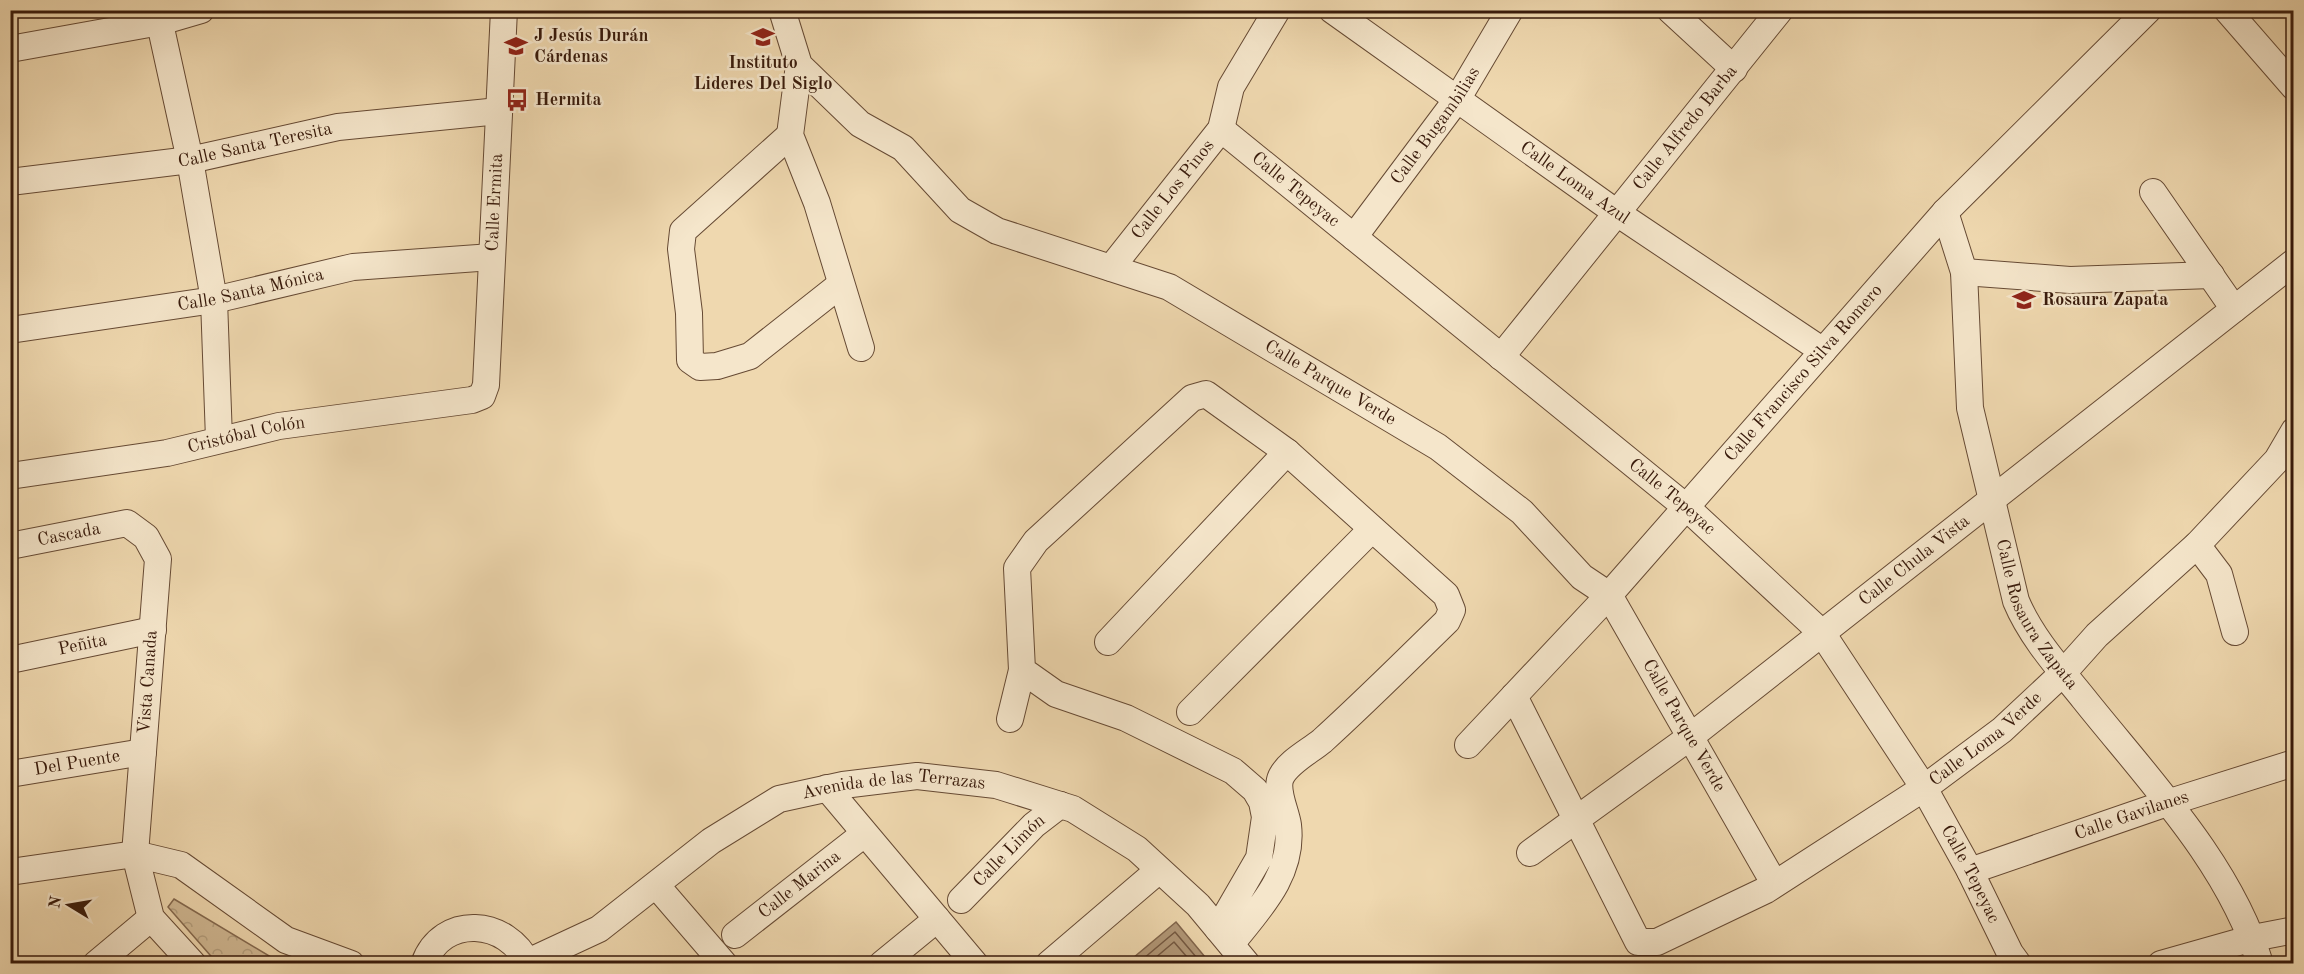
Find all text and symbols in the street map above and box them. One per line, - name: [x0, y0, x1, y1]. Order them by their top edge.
- school or university icon: Instituto Lideres Del Siglo: [750, 24, 776, 50]
- place label: J Jesús Durán Cárdenas: [534, 27, 648, 66]
- school or university icon: J Jesús Durán Cárdenas: [503, 33, 529, 59]
- place label: Instituto Lideres Del Siglo: [694, 54, 832, 93]
- street label: Calle Alfredo Barba: [1630, 62, 1741, 194]
- street label: Calle Bugambilias: [1388, 64, 1483, 188]
- bus stop icon: Hermita: [504, 87, 530, 113]
- place label: Hermita: [535, 91, 602, 109]
- street label: Calle Santa Teresita: [177, 120, 334, 170]
- street label: Calle Los Pinos: [1128, 136, 1218, 243]
- street label: Calle Loma Azul: [1517, 138, 1633, 228]
- street label: Calle Tepeyac: [1248, 149, 1343, 230]
- street label: Calle Ermita: [483, 153, 506, 252]
- street label: Calle Santa Mónica: [176, 265, 326, 314]
- street label: Calle Francisco Silva Romero: [1721, 281, 1886, 465]
- school or university icon: Rosaura Zapata: [2011, 287, 2037, 313]
- place label: Rosaura Zapata: [2042, 291, 2169, 309]
- street label: Calle Parque Verde: [1262, 337, 1399, 429]
- street label: Cristóbal Colón: [186, 414, 306, 457]
- street label: Calle Tepeyac: [1625, 455, 1719, 538]
- street label: Calle Chula Vista: [1856, 512, 1973, 610]
- street label: Cascada: [36, 519, 102, 549]
- street label: Calle Rosaura Zapata: [1993, 537, 2081, 693]
- street label: Vista Canada: [135, 629, 161, 734]
- street label: Peñita: [56, 631, 109, 659]
- street label: Calle Parque Verde: [1639, 656, 1729, 795]
- street label: Calle Loma Verde: [1926, 689, 2045, 790]
- street label: Del Puente: [33, 747, 121, 779]
- street label: Avenida de las Terrazas: [800, 767, 987, 803]
- street label: Calle Gavilanes: [2072, 788, 2191, 843]
- street label: Calle Limón: [970, 811, 1049, 890]
- street label: Calle Tepeyac: [1938, 822, 2003, 926]
- street label: Calle Marina: [755, 847, 844, 922]
- north arrow: [39, 875, 99, 935]
- text: N: [47, 894, 65, 910]

